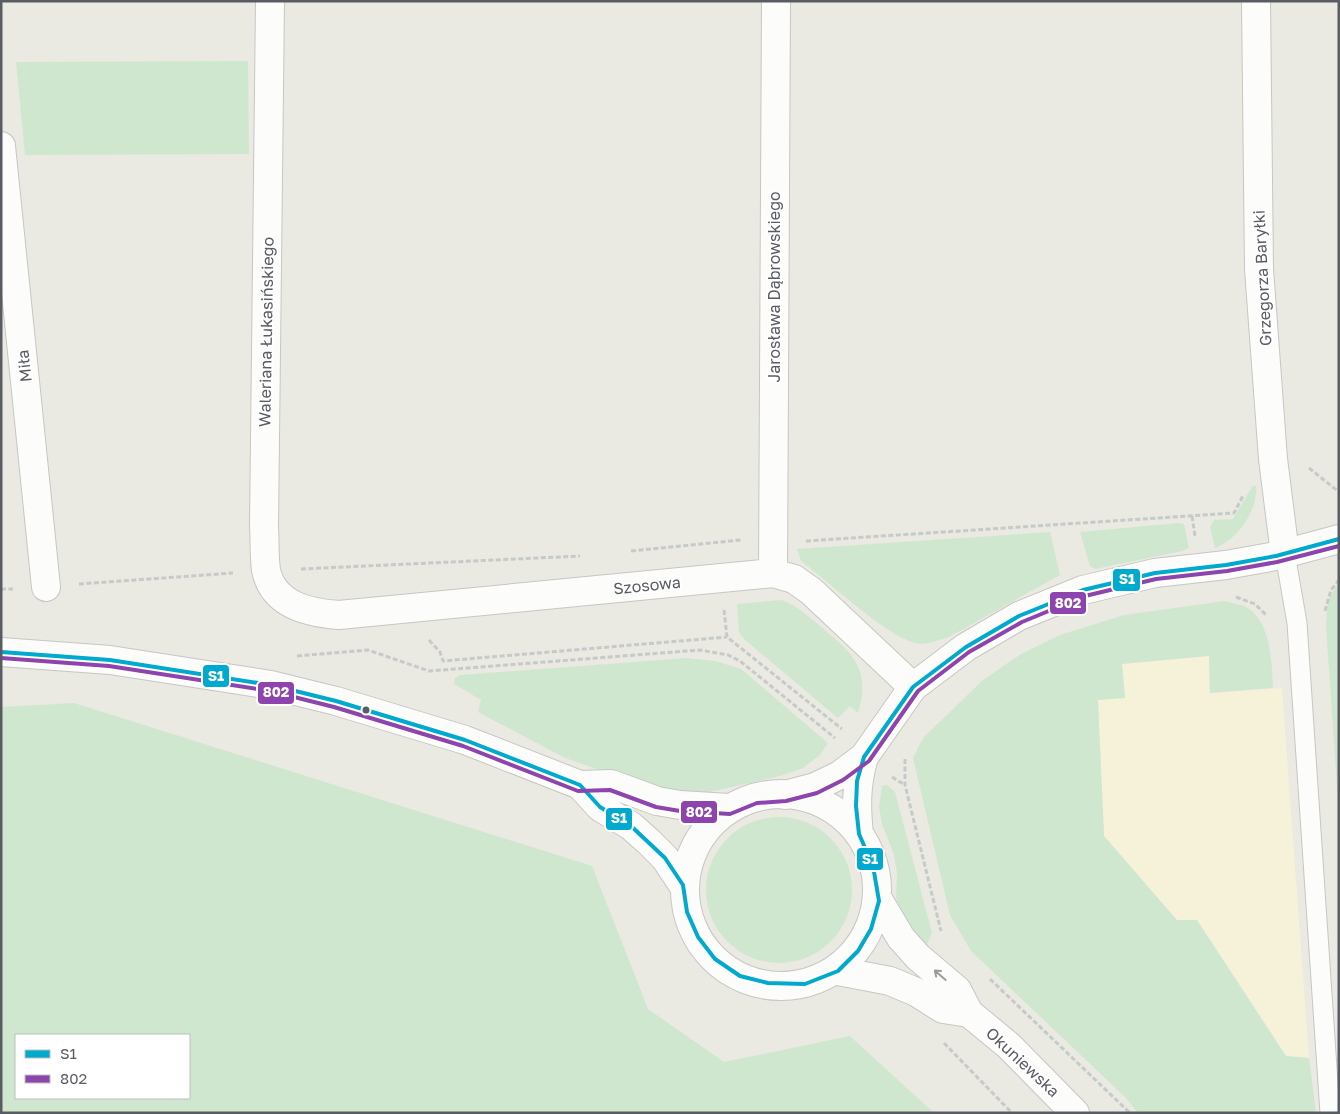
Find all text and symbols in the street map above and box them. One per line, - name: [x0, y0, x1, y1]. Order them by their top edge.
- street label: Jarosława Dąbrowskiego: [764, 191, 784, 383]
- street label: Grzegorza Baryłki: [1248, 209, 1276, 347]
- street label: Waleriana Łukasińskiego: [254, 237, 278, 427]
- street label: Miła: [12, 349, 36, 383]
- line badge: S1: [1112, 568, 1141, 592]
- text: S1: [1119, 570, 1135, 587]
- street label: Szosowa: [612, 572, 682, 598]
- line badge: 802: [1049, 591, 1087, 615]
- text: 802: [1055, 594, 1082, 611]
- line badge: S1: [202, 664, 230, 688]
- text: S1: [208, 667, 224, 684]
- line badge: 802: [257, 681, 295, 705]
- text: 802: [263, 683, 290, 700]
- unlabelled marker: [361, 705, 371, 715]
- line badge: 802: [680, 800, 718, 824]
- text: 802: [686, 803, 713, 820]
- line badge: S1: [605, 807, 633, 831]
- text: S1: [611, 809, 627, 826]
- line badge: S1: [856, 847, 884, 871]
- text: S1: [862, 850, 878, 867]
- one-way arrow: [933, 970, 946, 981]
- street label: Okuniewska: [982, 1023, 1064, 1101]
- legend: [15, 1034, 190, 1099]
- text: S1: [60, 1044, 77, 1062]
- text: 802: [60, 1069, 87, 1087]

